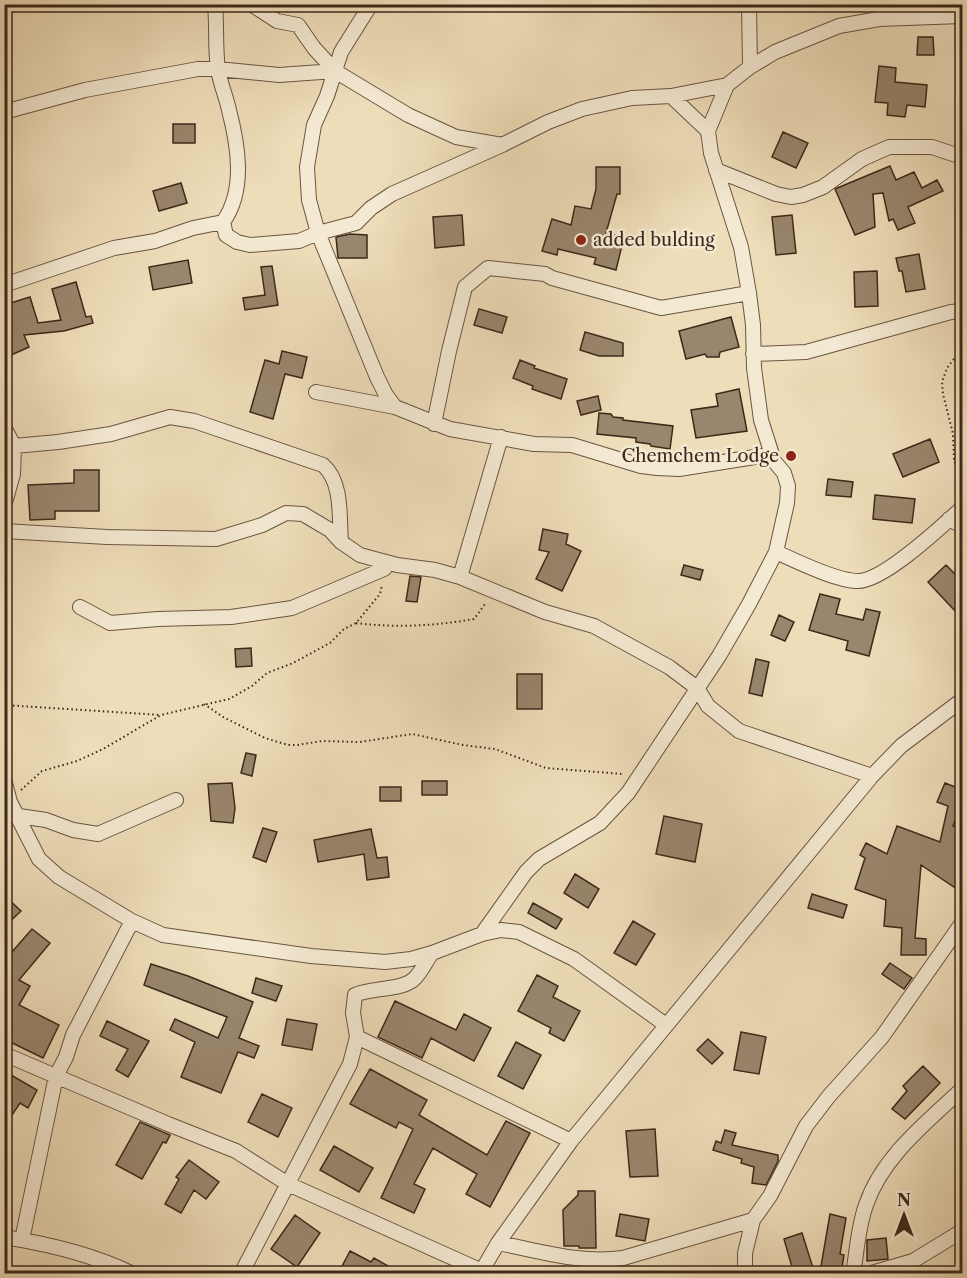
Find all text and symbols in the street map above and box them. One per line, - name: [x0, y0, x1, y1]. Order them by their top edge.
- place label: added bulding: [593, 229, 715, 251]
- marker: added bulding: [574, 233, 588, 247]
- place label: Chemchem Lodge: [621, 445, 779, 467]
- marker: Chemchem Lodge: [784, 449, 798, 463]
- north arrow: [874, 1185, 934, 1245]
- text: N: [897, 1190, 911, 1210]

